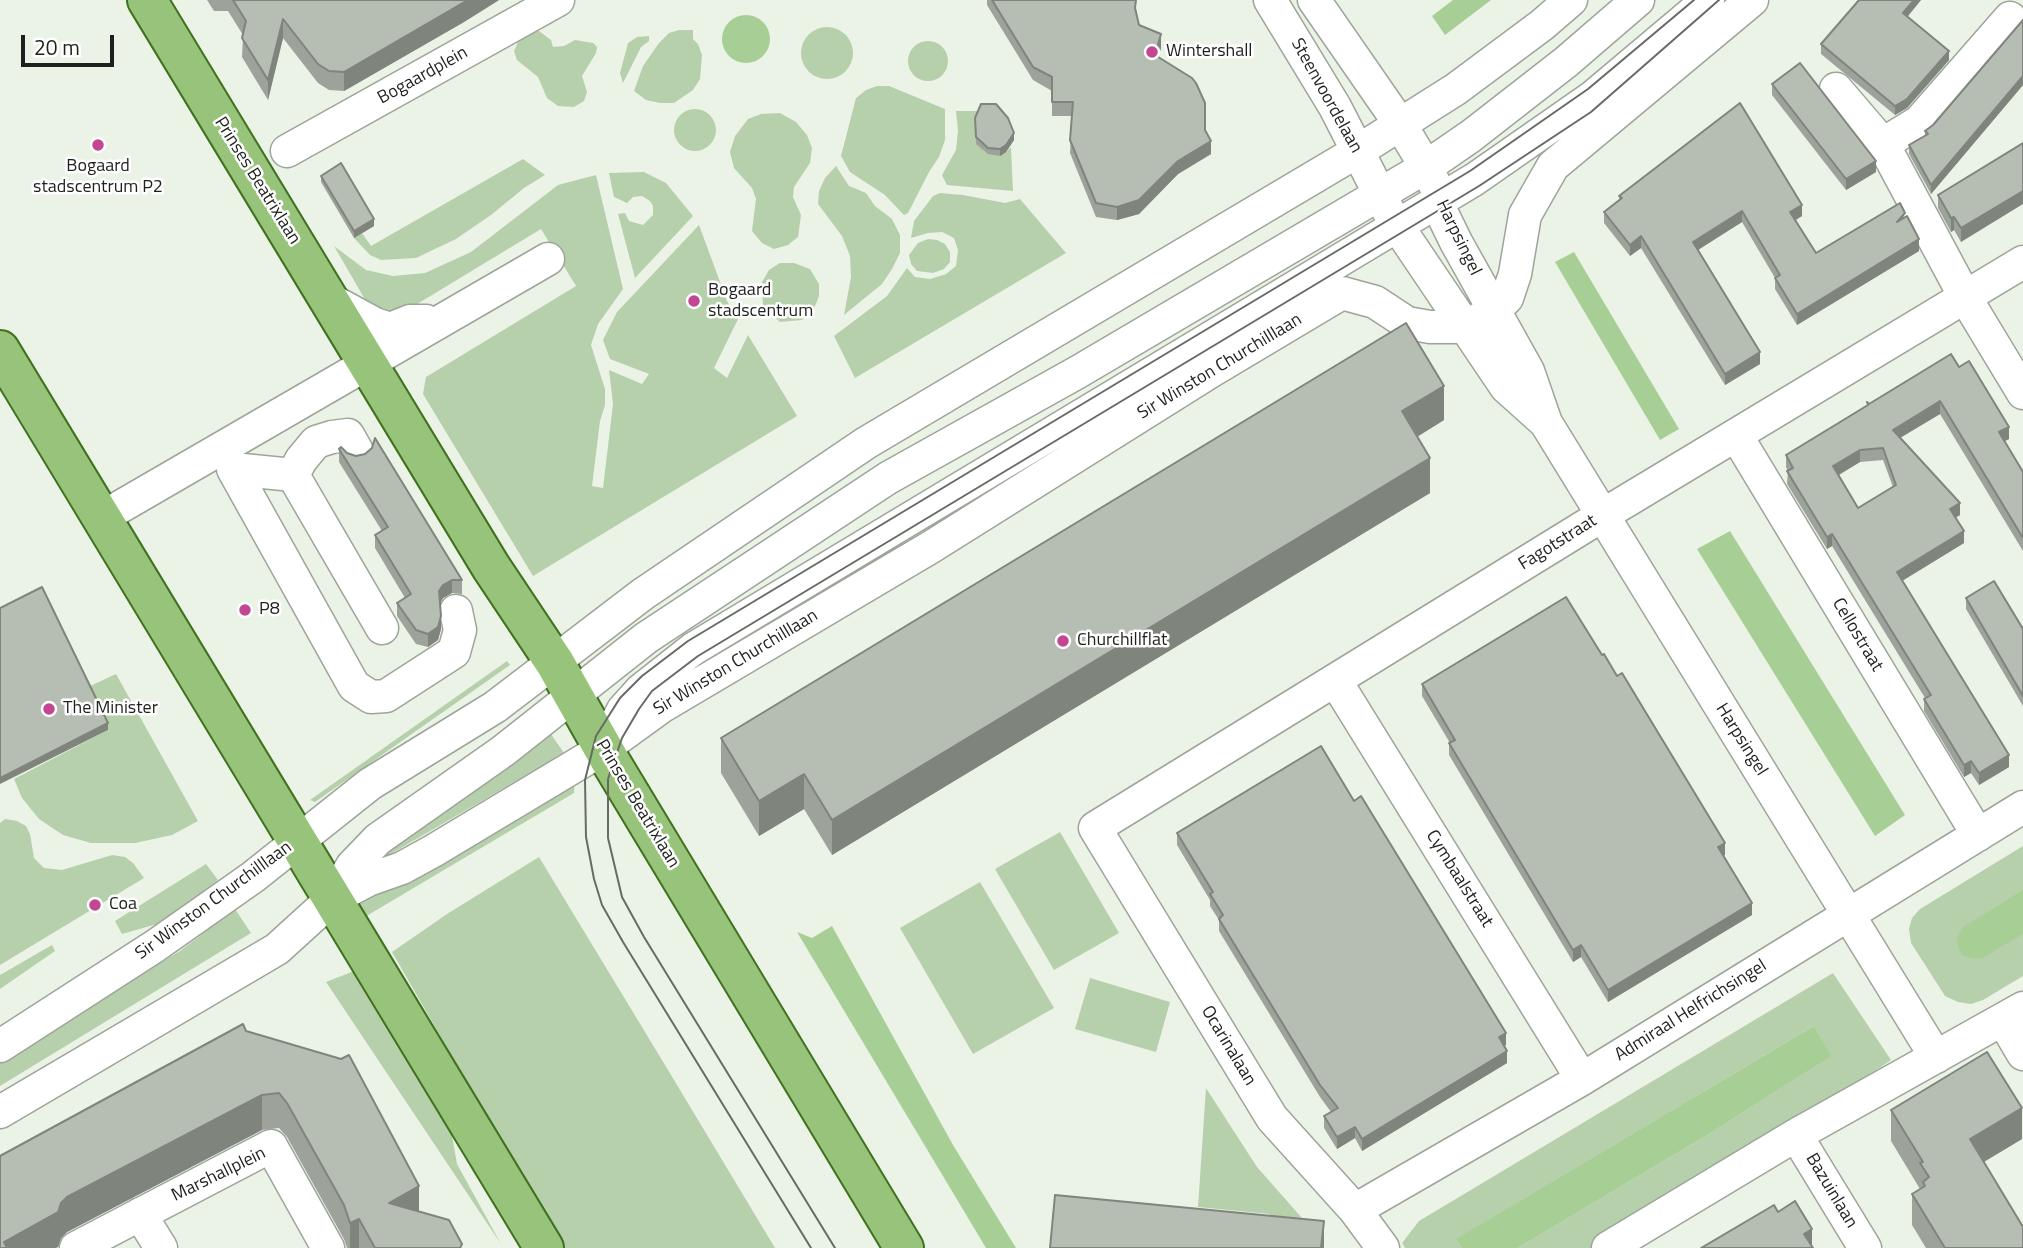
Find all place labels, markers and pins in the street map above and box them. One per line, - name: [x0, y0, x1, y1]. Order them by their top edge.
- place label: Wintershall: [1166, 41, 1253, 63]
- marker: Wintershall: [1144, 44, 1160, 60]
- marker: Bogaard stadscentrum P2: [90, 137, 106, 153]
- place label: Bogaard stadscentrum P2: [33, 156, 163, 198]
- place label: Bogaard stadscentrum: [708, 280, 813, 322]
- marker: Bogaard stadscentrum: [686, 293, 702, 309]
- place label: P8: [259, 599, 280, 621]
- marker: P8: [237, 602, 253, 618]
- place label: Churchillflat: [1077, 630, 1167, 652]
- marker: Churchillflat: [1055, 633, 1071, 649]
- place label: The Minister: [63, 698, 158, 720]
- marker: The Minister: [41, 701, 57, 717]
- place label: Coa: [109, 894, 137, 916]
- marker: Coa: [87, 897, 103, 913]

